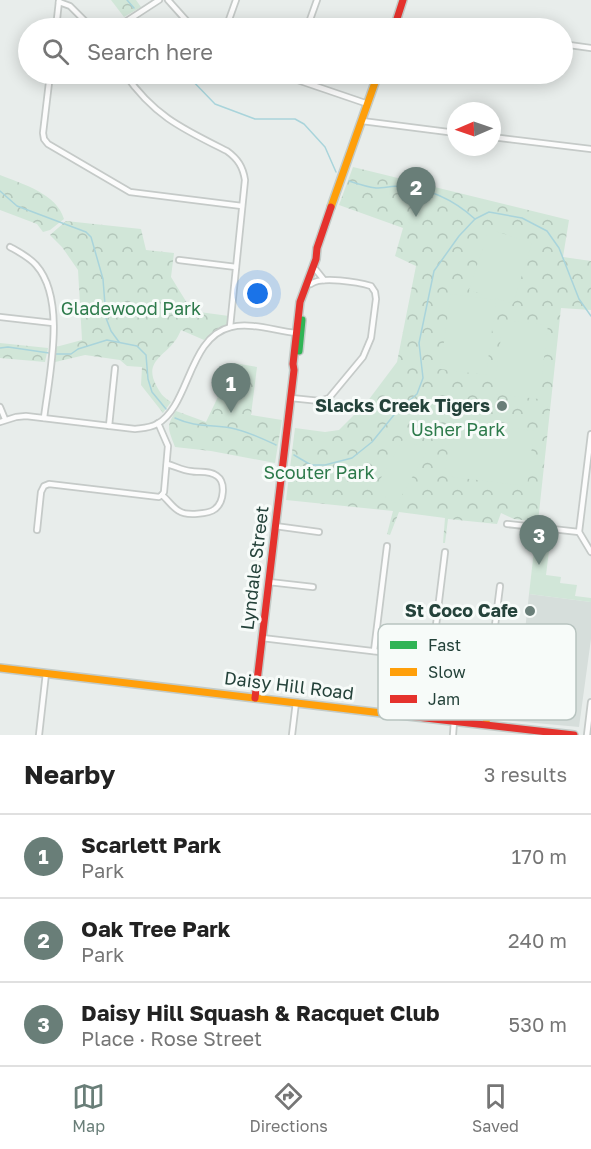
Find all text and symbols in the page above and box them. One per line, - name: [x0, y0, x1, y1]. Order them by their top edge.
- search box: [18, 18, 573, 84]
- icon: search: [39, 35, 72, 68]
- text: Search here: [87, 38, 213, 65]
- north arrow: [447, 102, 501, 156]
- pin: 2: [396, 168, 436, 217]
- your location: [243, 279, 272, 308]
- park label: Gladewood Park: [61, 297, 201, 319]
- pin: 1: [212, 364, 250, 413]
- place label: Slacks Creek Tigers: [315, 394, 490, 416]
- marker: Slacks Creek Tigers: [495, 399, 509, 413]
- park label: Usher Park: [411, 418, 505, 440]
- park label: Scouter Park: [263, 461, 375, 483]
- street label: Lyndale Street: [235, 504, 273, 631]
- pin: 3: [520, 516, 558, 565]
- place label: St Coco Cafe: [405, 599, 518, 621]
- marker: St Coco Cafe: [523, 604, 537, 618]
- legend: [378, 624, 576, 720]
- text: Fast: [428, 635, 461, 655]
- text: Slow: [428, 662, 466, 682]
- street label: Daisy Hill Road: [223, 666, 355, 704]
- text: Jam: [428, 689, 460, 709]
- text: Nearby: [24, 759, 115, 790]
- text: 3 results: [484, 762, 567, 786]
- text: Scarlett Park: [81, 831, 221, 858]
- text: 1: [38, 844, 49, 868]
- text: 170 m: [512, 844, 567, 868]
- text: Park: [81, 858, 124, 882]
- text: Oak Tree Park: [81, 915, 231, 942]
- text: 2: [37, 928, 50, 952]
- text: 240 m: [508, 928, 567, 952]
- text: Park: [81, 942, 124, 966]
- text: Daisy Hill Squash & Racquet Club: [81, 999, 439, 1026]
- text: 3: [37, 1012, 50, 1036]
- text: 530 m: [509, 1012, 567, 1036]
- text: Place · Rose Street: [81, 1026, 262, 1050]
- tab: Map: [72, 1080, 105, 1136]
- tab: Directions: [250, 1080, 328, 1136]
- tab: Saved: [472, 1080, 519, 1136]

